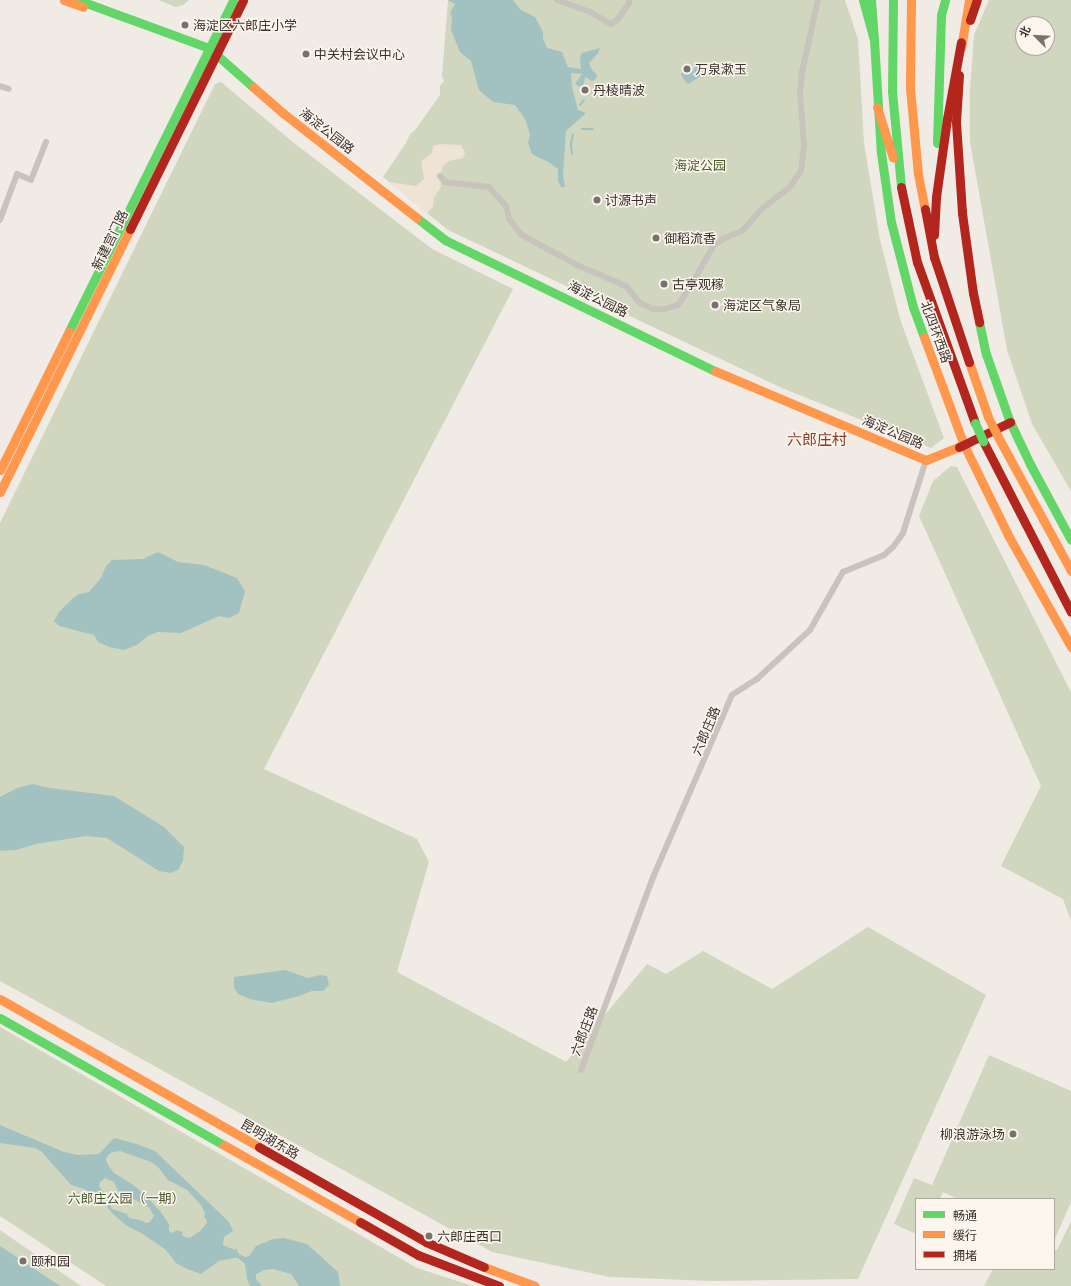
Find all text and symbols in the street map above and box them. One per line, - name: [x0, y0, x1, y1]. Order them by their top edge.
- north arrow: [1015, 16, 1055, 56]
- place label: 海淀区六郎庄小学: [193, 17, 297, 33]
- marker: 海淀区六郎庄小学: [180, 20, 190, 30]
- text: 北: [1017, 24, 1033, 39]
- place label: 中关村会议中心: [314, 46, 405, 62]
- marker: 中关村会议中心: [301, 49, 311, 59]
- place label: 万泉漱玉: [695, 61, 747, 77]
- marker: 万泉漱玉: [682, 64, 692, 74]
- place label: 丹棱晴波: [593, 82, 645, 98]
- marker: 丹棱晴波: [580, 85, 590, 95]
- street label: 海淀公园路: [297, 105, 357, 157]
- park label: 海淀公园: [674, 157, 726, 173]
- place label: 讨源书声: [605, 192, 657, 208]
- marker: 讨源书声: [592, 195, 602, 205]
- street label: 新建宫门路: [89, 207, 131, 273]
- place label: 御稻流香: [664, 230, 716, 246]
- marker: 御稻流香: [651, 233, 661, 243]
- place label: 古亭观稼: [672, 276, 724, 292]
- street label: 海淀公园路: [565, 278, 631, 320]
- marker: 古亭观稼: [659, 279, 669, 289]
- place label: 海淀区气象局: [723, 297, 801, 313]
- street label: 北四环西路: [918, 299, 954, 365]
- marker: 海淀区气象局: [710, 300, 720, 310]
- street label: 海淀公园路: [860, 412, 926, 452]
- district label: 六郎庄村: [787, 431, 847, 449]
- street label: 六郎庄路: [689, 704, 723, 758]
- street label: 六郎庄路: [567, 1004, 601, 1058]
- street label: 昆明湖东路: [238, 1116, 302, 1162]
- place label: 柳浪游泳场: [940, 1126, 1005, 1142]
- marker: 柳浪游泳场: [1008, 1129, 1018, 1139]
- park label: 六郎庄公园（一期）: [68, 1190, 184, 1206]
- legend: [915, 1198, 1055, 1270]
- text: 畅通: [953, 1209, 977, 1222]
- place label: 六郎庄西口: [437, 1228, 502, 1244]
- text: 缓行: [953, 1229, 977, 1242]
- marker: 六郎庄西口: [424, 1231, 434, 1241]
- text: 拥堵: [953, 1249, 977, 1262]
- place label: 颐和园: [31, 1253, 70, 1269]
- marker: 颐和园: [18, 1256, 28, 1266]

